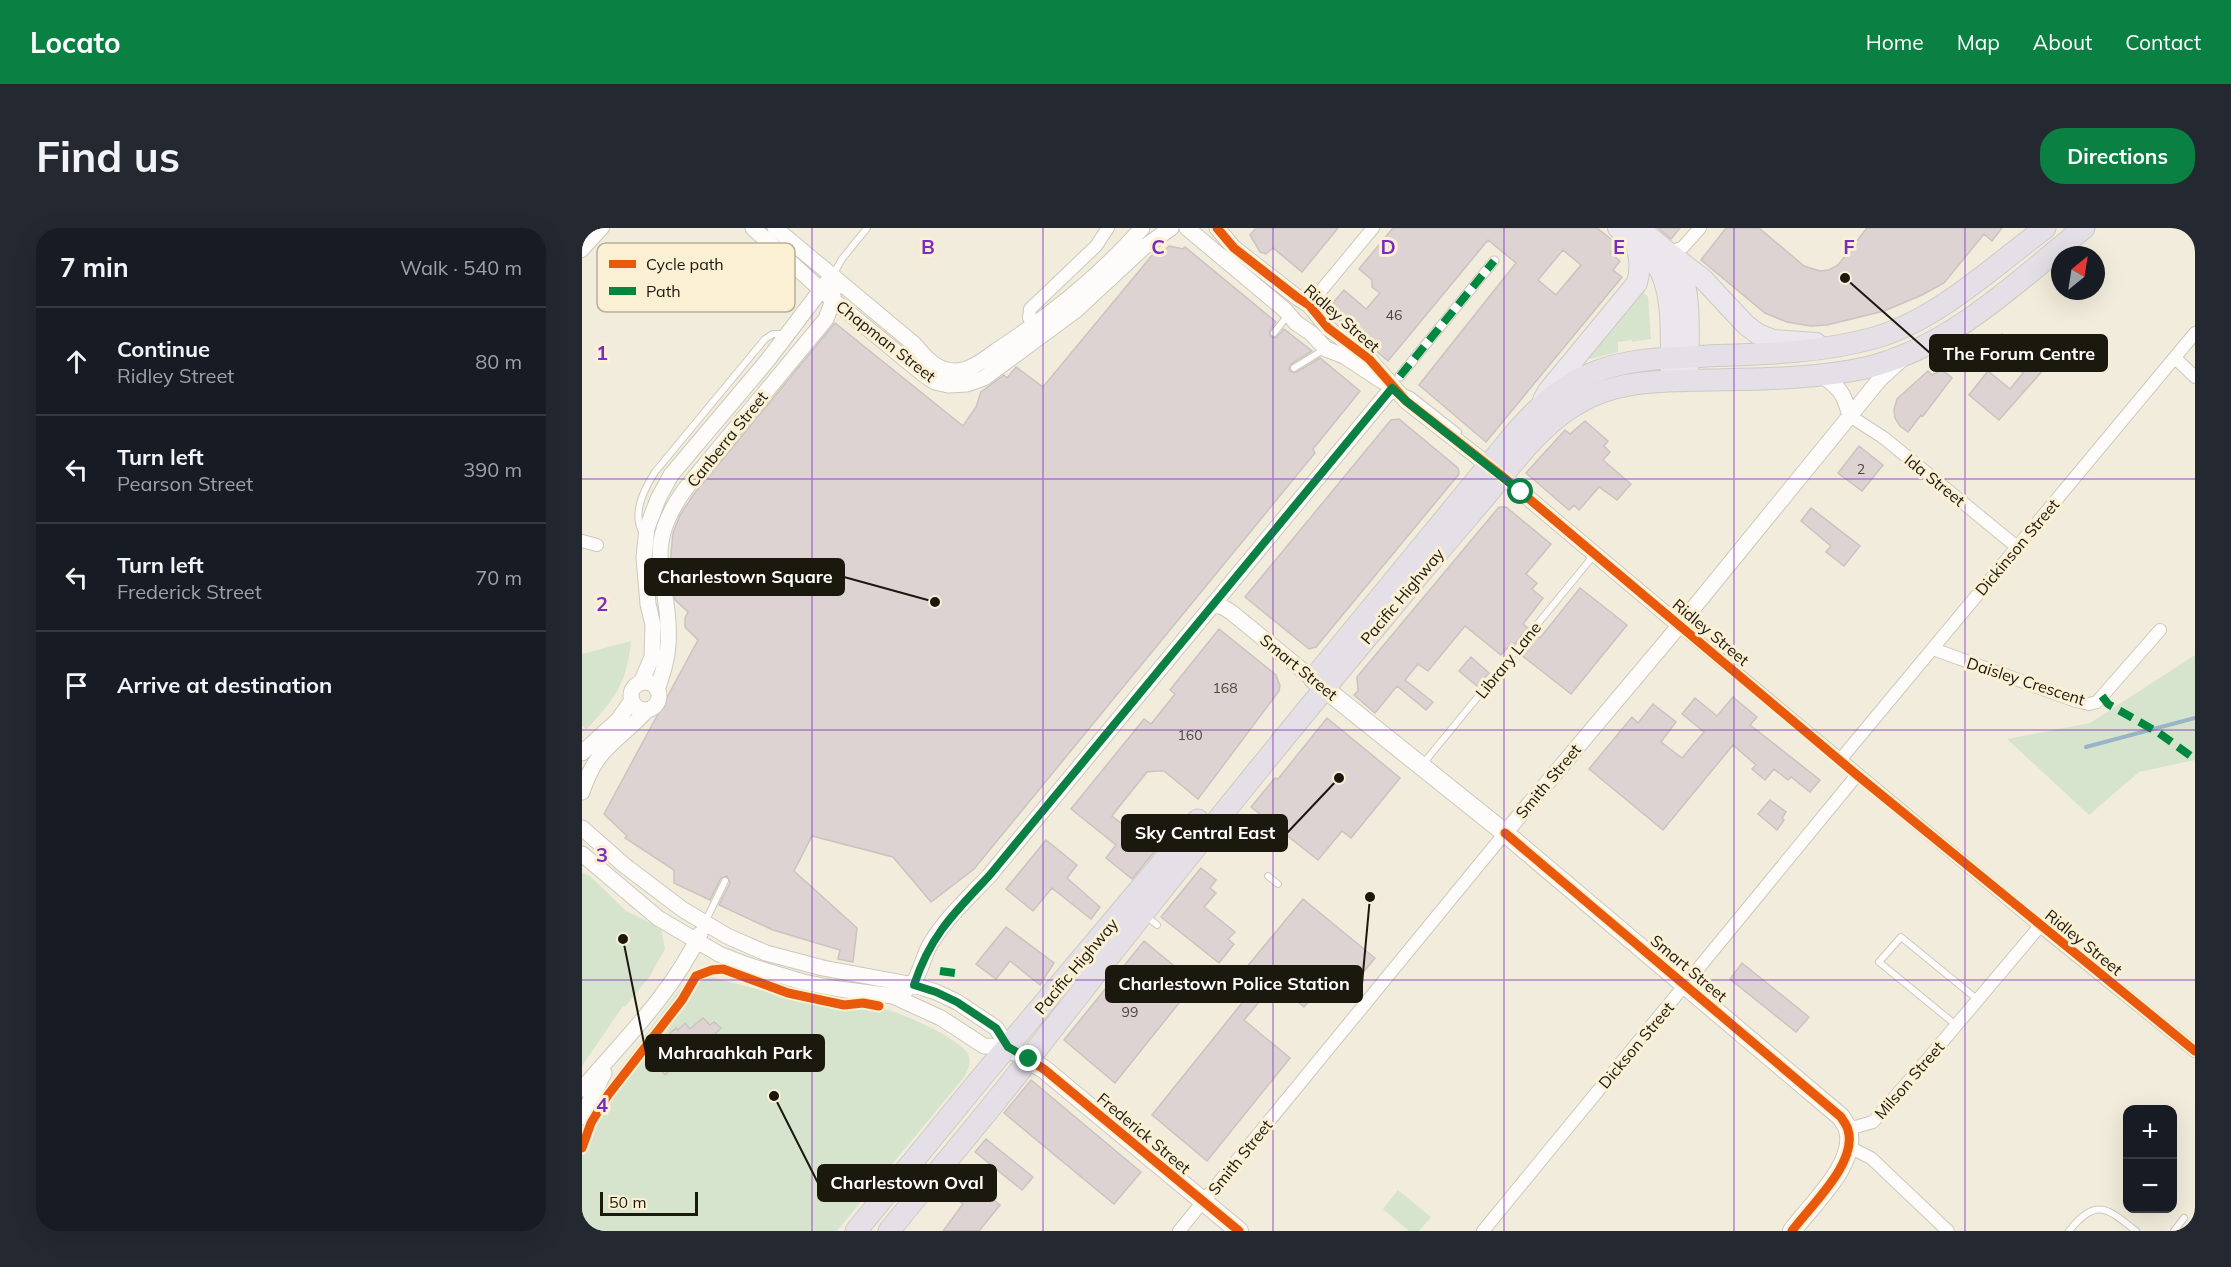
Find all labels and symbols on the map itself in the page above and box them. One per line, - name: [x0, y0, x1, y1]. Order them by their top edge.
- text: B: [921, 234, 935, 259]
- text: C: [1151, 234, 1165, 259]
- text: D: [1380, 234, 1396, 259]
- text: E: [1613, 234, 1625, 259]
- text: F: [1843, 234, 1855, 259]
- legend: [597, 243, 795, 312]
- north arrow: [2051, 246, 2105, 300]
- text: Cycle path: [646, 254, 724, 274]
- street label: Ridley Street: [1300, 280, 1384, 357]
- text: Path: [646, 281, 681, 301]
- street label: Chapman Street: [832, 296, 940, 386]
- house number: 46: [1386, 306, 1402, 324]
- callout: The Forum Centre: [1930, 335, 2107, 371]
- text: 1: [596, 340, 608, 365]
- text: The Forum Centre: [1943, 342, 2095, 365]
- street label: Canberra Street: [682, 387, 772, 491]
- street label: Ida Street: [1901, 450, 1969, 511]
- house number: 2: [1857, 460, 1865, 478]
- route start: [1507, 478, 1533, 504]
- street label: Dickinson Street: [1971, 494, 2063, 599]
- street label: Pacific Highway: [1356, 543, 1448, 648]
- callout: Charlestown Square: [645, 559, 844, 595]
- text: Charlestown Square: [657, 565, 833, 588]
- text: 2: [596, 591, 608, 616]
- street label: Ridley Street: [1669, 594, 1754, 670]
- street label: Library Lane: [1471, 618, 1545, 702]
- street label: Smart Street: [1256, 630, 1342, 705]
- street label: Daisley Crescent: [1964, 652, 2088, 710]
- house number: 168: [1212, 679, 1238, 697]
- house number: 160: [1177, 726, 1203, 744]
- street label: Smith Street: [1511, 739, 1585, 822]
- callout: Sky Central East: [1122, 815, 1287, 851]
- text: Sky Central East: [1135, 821, 1275, 844]
- text: 3: [596, 842, 608, 867]
- street label: Ridley Street: [2041, 905, 2127, 980]
- street label: Pacific Highway: [1030, 913, 1122, 1018]
- street label: Smart Street: [1647, 930, 1732, 1006]
- callout: Charlestown Police Station: [1106, 966, 1362, 1002]
- text: Charlestown Police Station: [1118, 972, 1350, 995]
- street label: Dickson Street: [1594, 997, 1678, 1092]
- house number: 99: [1122, 1003, 1138, 1021]
- callout: Mahraahkah Park: [646, 1035, 824, 1071]
- street label: Milson Street: [1870, 1037, 1948, 1123]
- text: Mahraahkah Park: [658, 1041, 813, 1064]
- route end: [1015, 1045, 1041, 1071]
- street label: Frederick Street: [1093, 1088, 1195, 1178]
- text: 4: [596, 1092, 608, 1117]
- street label: Smith Street: [1204, 1115, 1277, 1199]
- callout: Charlestown Oval: [818, 1165, 996, 1201]
- text: Charlestown Oval: [830, 1171, 984, 1194]
- scale bar: [600, 1189, 698, 1216]

